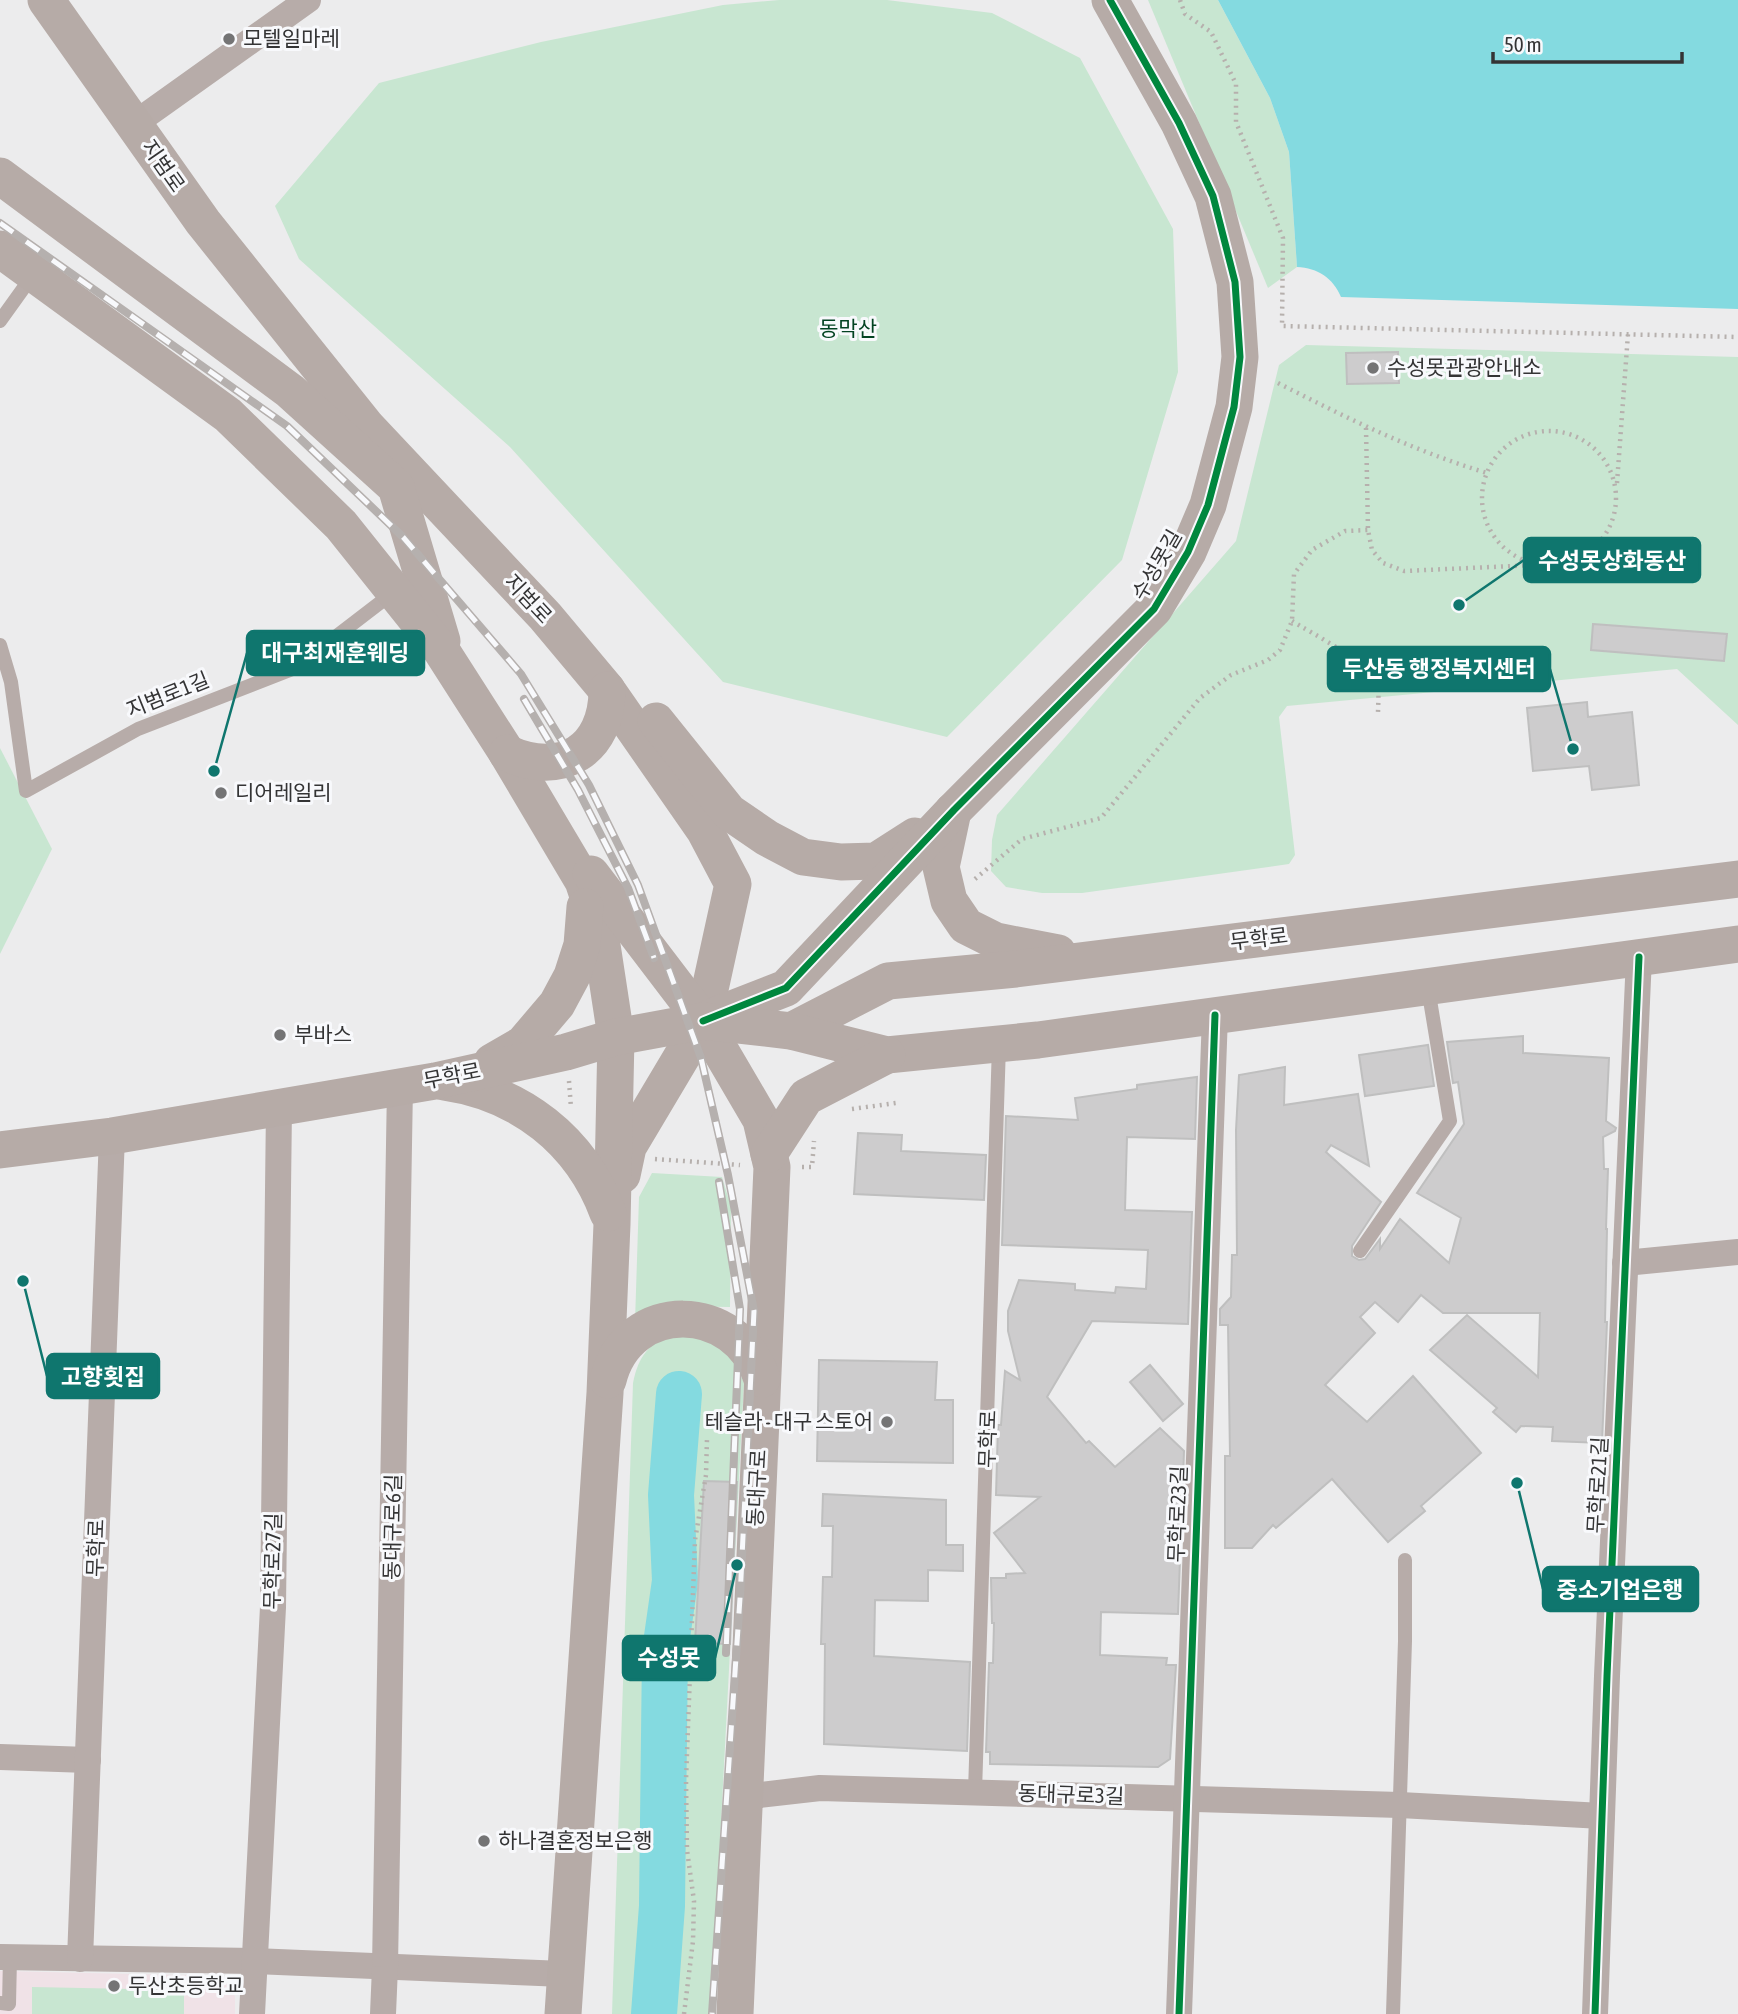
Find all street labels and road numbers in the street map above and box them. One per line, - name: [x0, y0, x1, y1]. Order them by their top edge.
- street label: 지범로: [137, 135, 190, 196]
- street label: 수성못길: [1126, 525, 1186, 604]
- street label: 지범로: [500, 569, 557, 628]
- street label: 지범로1길: [123, 667, 213, 722]
- street label: 무학로: [1229, 923, 1289, 953]
- street label: 무학로: [421, 1058, 483, 1092]
- street label: 무학로: [974, 1410, 1000, 1468]
- street label: 무학로21길: [1582, 1436, 1612, 1534]
- street label: 동대구로: [742, 1449, 770, 1527]
- street label: 무학로23길: [1163, 1465, 1191, 1563]
- street label: 동대구로6길: [379, 1474, 405, 1580]
- street label: 무학로27길: [259, 1512, 285, 1610]
- street label: 무학로: [82, 1519, 108, 1577]
- street label: 동대구로3길: [1017, 1780, 1125, 1808]

